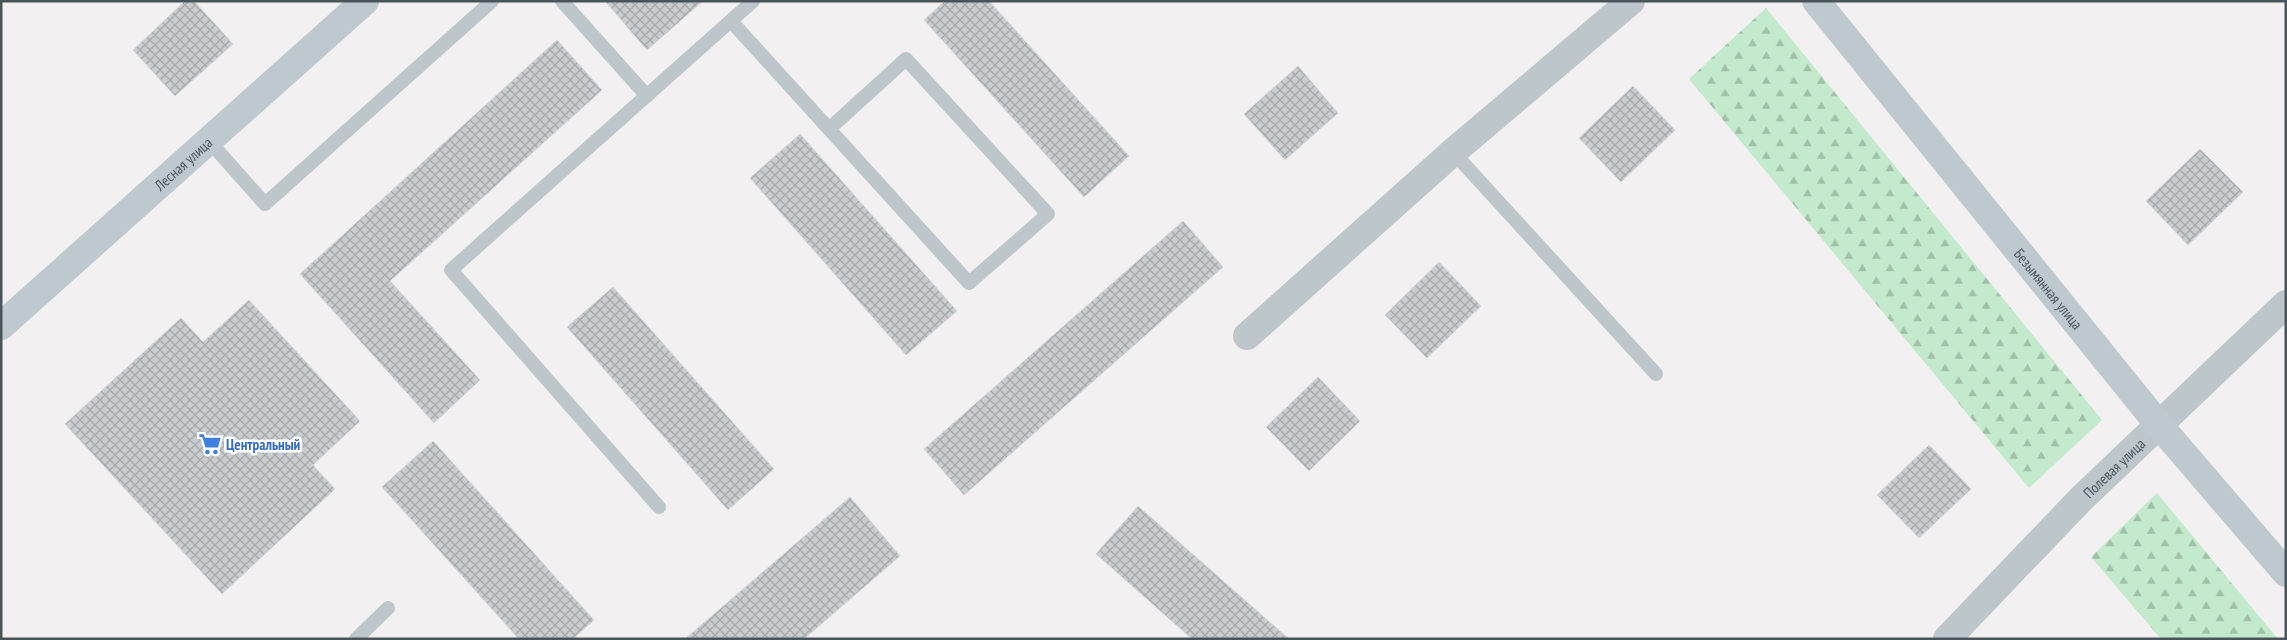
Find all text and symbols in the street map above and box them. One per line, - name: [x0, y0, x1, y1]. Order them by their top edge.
- street label: Лесная улица: [149, 133, 216, 195]
- street label: Безымянная улица: [2010, 244, 2087, 333]
- supermarket icon: Центральный: [197, 431, 223, 457]
- street label: Полевая улица: [2079, 434, 2149, 502]
- place label: Центральный: [226, 435, 301, 454]

